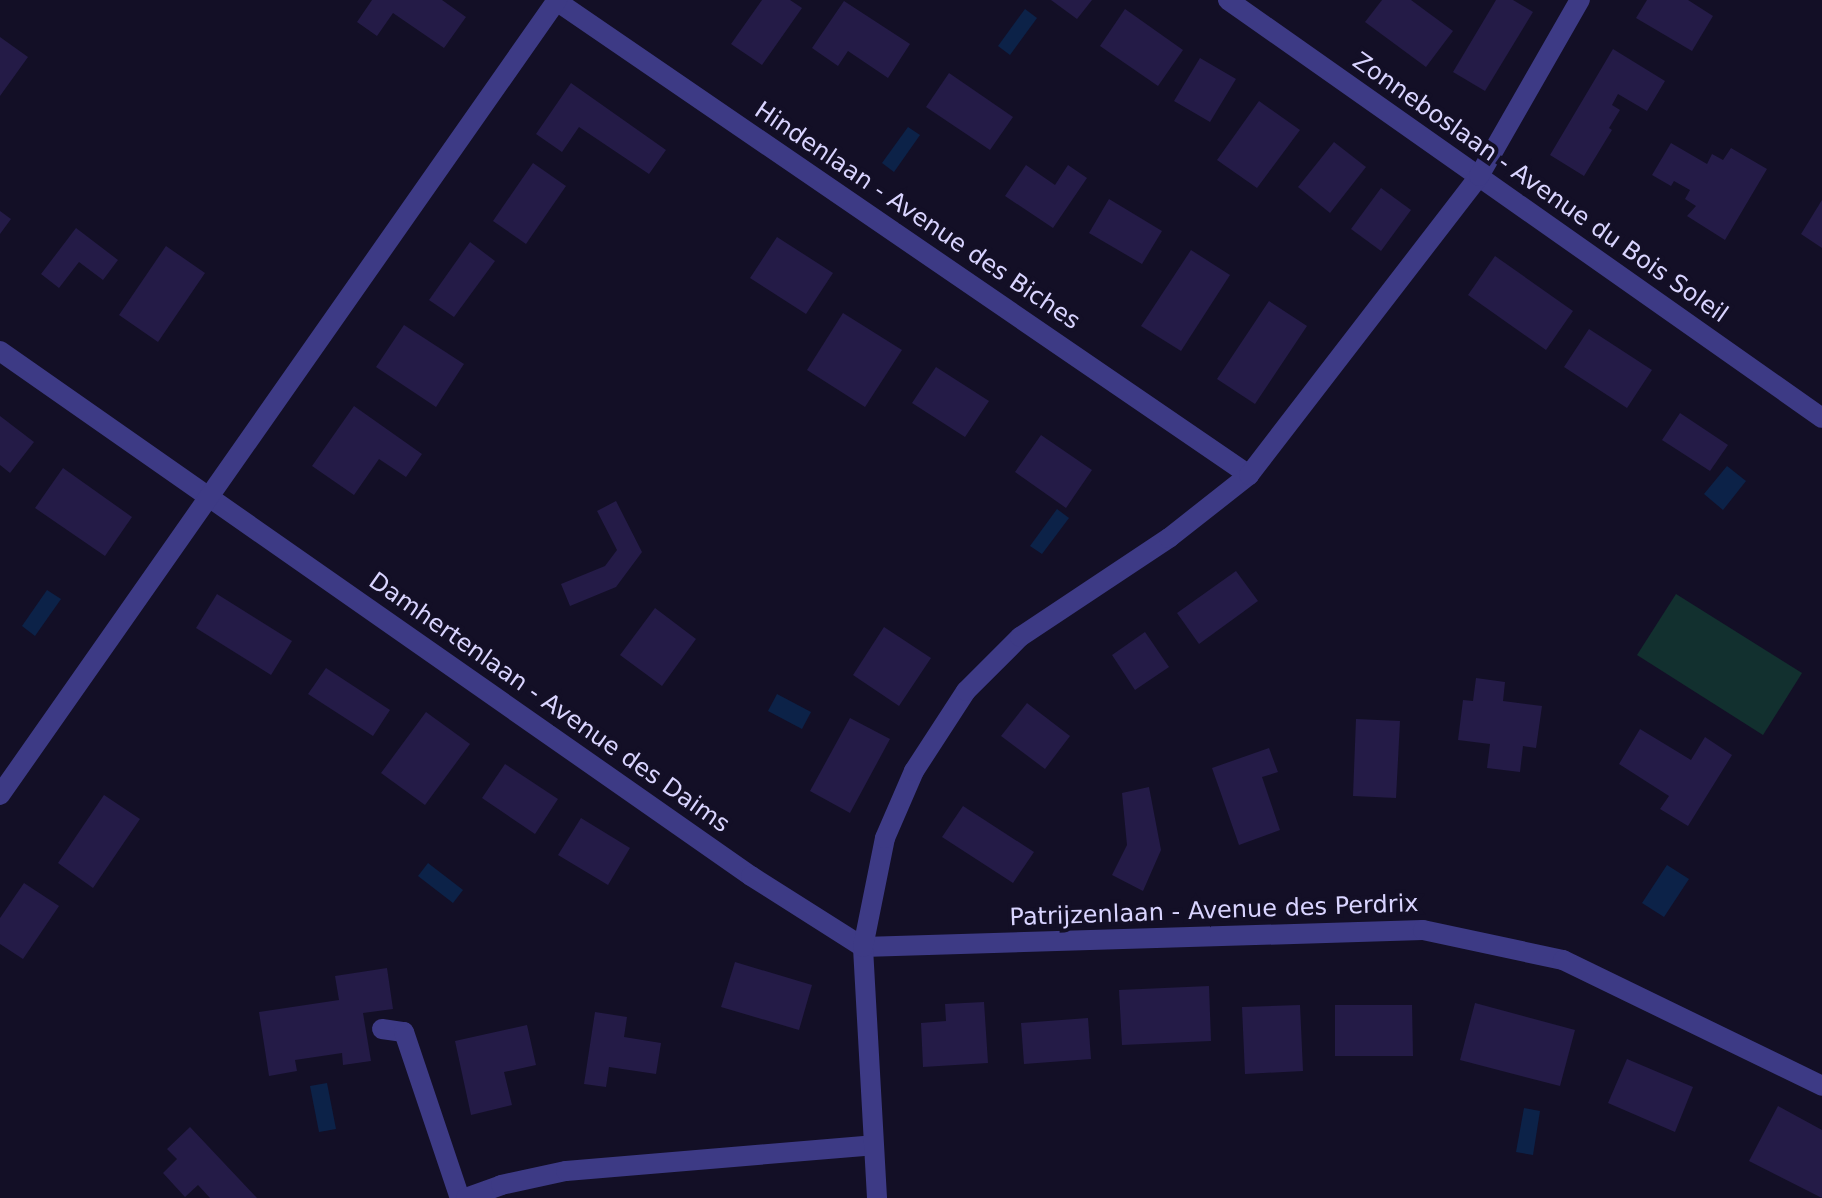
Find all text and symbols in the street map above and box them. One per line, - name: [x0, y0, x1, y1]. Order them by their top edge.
- street label: Zonneboslaan - Avenue du Bois Soleil: [1347, 47, 1733, 329]
- street label: Hindenlaan - Avenue des Biches: [749, 96, 1085, 336]
- street label: Damhertenlaan - Avenue des Daims: [363, 567, 735, 839]
- street label: Patrijzenlaan - Avenue des Perdrix: [1009, 889, 1419, 933]

